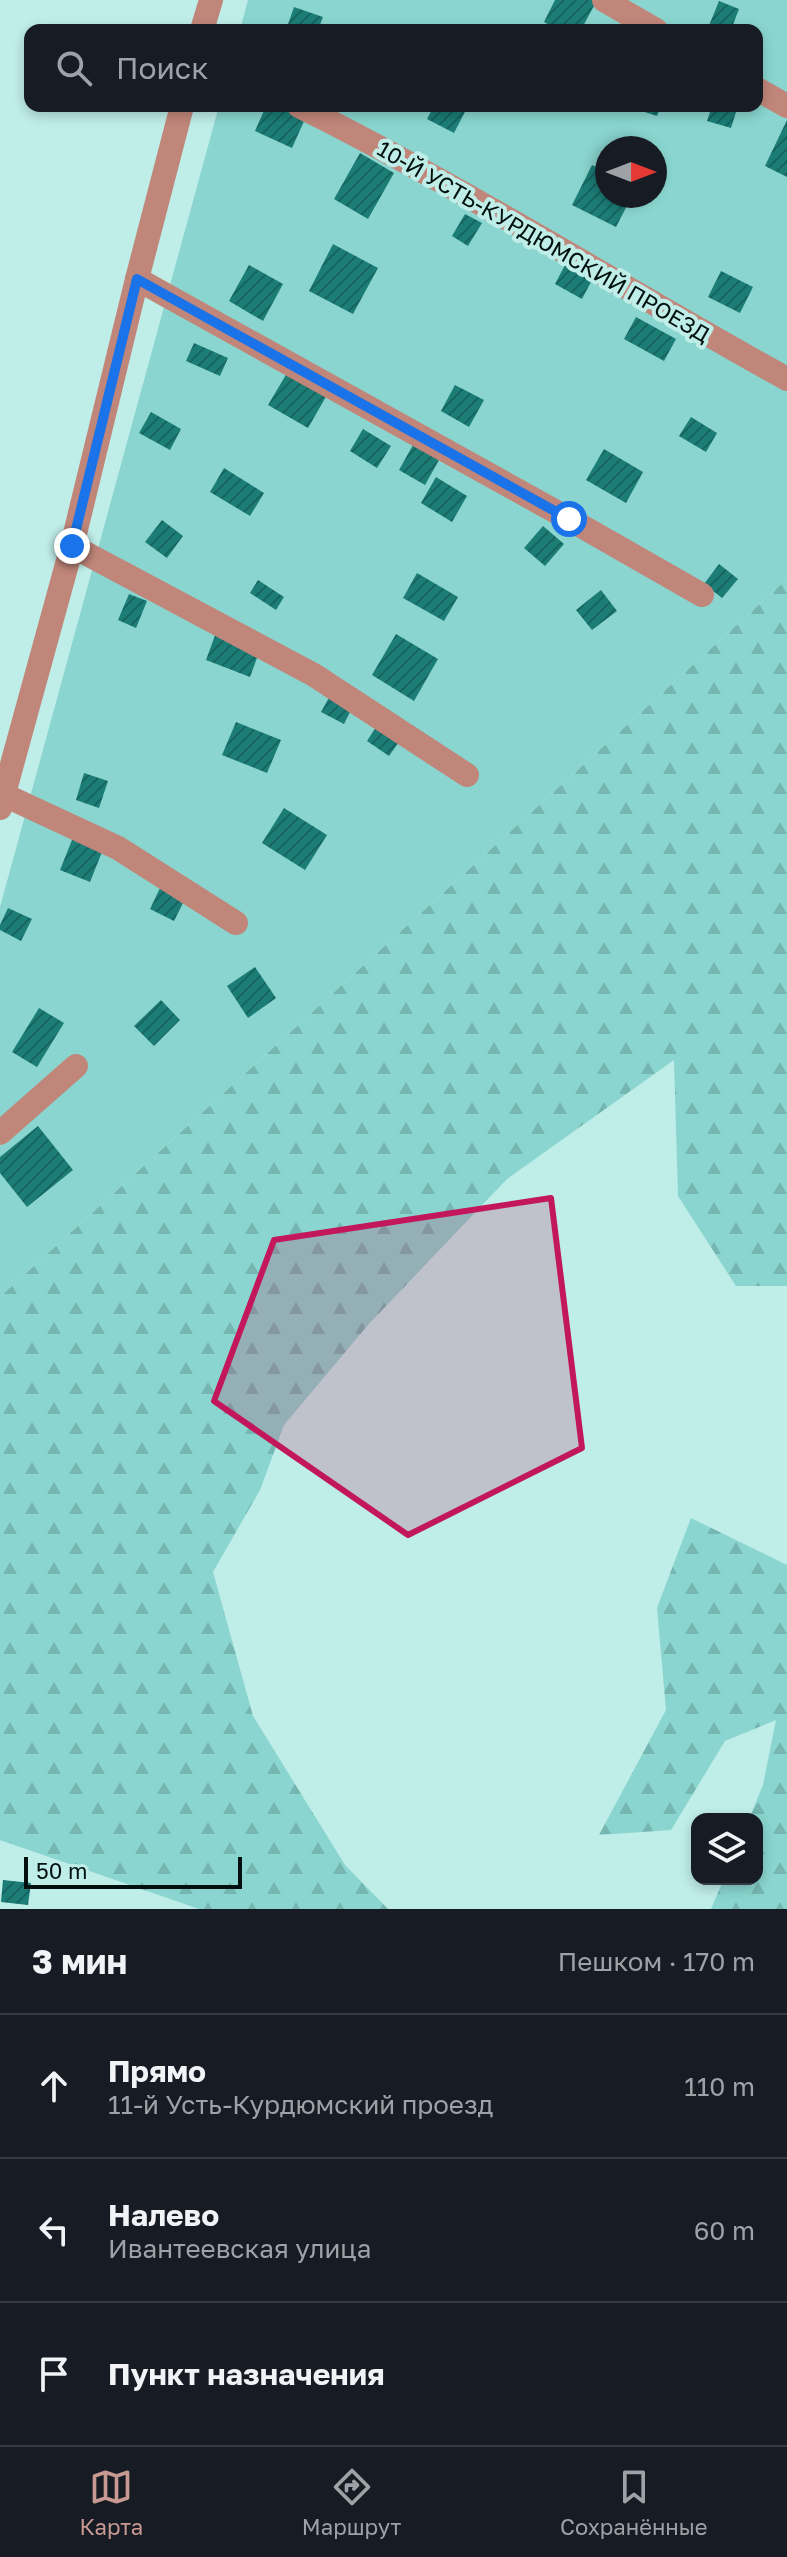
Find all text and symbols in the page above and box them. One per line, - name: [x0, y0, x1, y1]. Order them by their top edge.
- search box: [24, 24, 763, 112]
- icon: search: [52, 46, 96, 90]
- text: Поиск: [116, 50, 208, 86]
- street label: 10-Й УСТЬ-КУРДЮМСКИЙ ПРОЕЗД: [373, 135, 715, 347]
- north arrow: [595, 136, 667, 208]
- route start: [551, 501, 587, 537]
- route end: [54, 528, 90, 564]
- map controls: [691, 1813, 763, 1885]
- button: layers: [691, 1813, 763, 1885]
- scale bar: [24, 1853, 242, 1889]
- text: 50 m: [36, 1857, 87, 1884]
- text: 3 мин: [32, 1941, 127, 1981]
- text: Пешком · 170 m: [558, 1946, 755, 1977]
- text: Прямо: [108, 2053, 206, 2089]
- icon: ahead: [32, 2064, 76, 2108]
- text: 110 m: [684, 2071, 755, 2102]
- text: 11-й Усть-Курдюмский проезд: [108, 2089, 493, 2120]
- text: Налево: [108, 2197, 219, 2233]
- icon: left: [32, 2208, 76, 2252]
- text: 60 m: [694, 2215, 755, 2246]
- text: Ивантеевская улица: [108, 2233, 371, 2264]
- icon: arrive: [32, 2352, 76, 2396]
- text: Пункт назначения: [108, 2356, 385, 2392]
- tab: Карта: [79, 2465, 143, 2540]
- tab: Маршрут: [302, 2465, 401, 2540]
- tab: Сохранённые: [560, 2465, 708, 2540]

